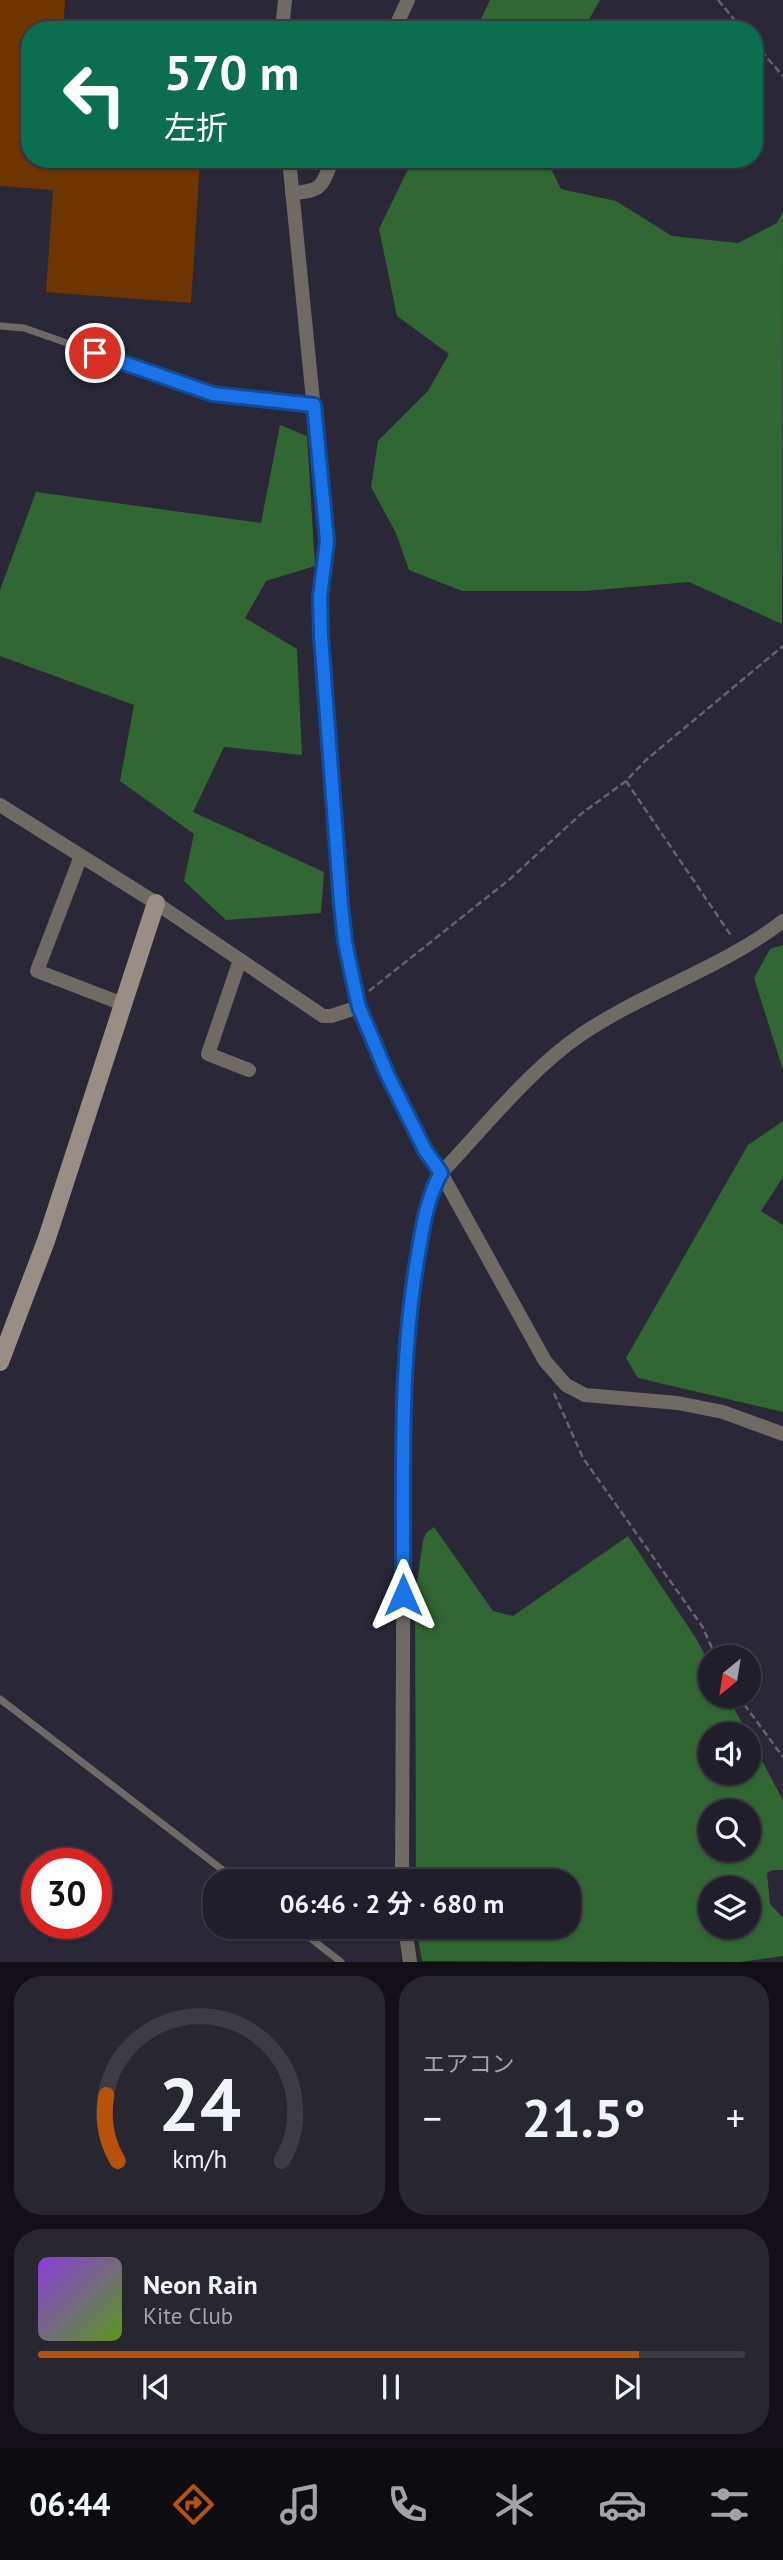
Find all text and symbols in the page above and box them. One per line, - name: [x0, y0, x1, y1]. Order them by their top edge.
- text: 570 m: [164, 40, 299, 104]
- icon: left: [49, 49, 140, 140]
- text: 左折: [164, 106, 228, 148]
- pin: [65, 323, 125, 383]
- icon: arrive: [76, 334, 114, 372]
- position arrow: [366, 1558, 440, 1632]
- north arrow: [698, 1645, 761, 1708]
- map controls: [698, 1645, 761, 1939]
- button: sound: [698, 1722, 761, 1785]
- button: search: [698, 1799, 761, 1862]
- speed limit sign: 30: [21, 1848, 112, 1939]
- button: layers: [698, 1876, 761, 1939]
- text: 06:46 · 2 分 · 680 m: [280, 1887, 504, 1920]
- text: エアコン: [423, 2049, 515, 2078]
- text: 24: [158, 2058, 241, 2152]
- text: 21.5°: [522, 2084, 646, 2151]
- text: −: [423, 2093, 442, 2142]
- text: +: [726, 2093, 745, 2142]
- text: km/h: [172, 2143, 227, 2175]
- text: Neon Rain: [143, 2268, 258, 2301]
- text: Kite Club: [143, 2301, 233, 2330]
- icon: previous: [137, 2368, 175, 2406]
- icon: pause: [372, 2368, 410, 2406]
- icon: next: [608, 2368, 646, 2406]
- icon: directions: [169, 2480, 218, 2529]
- icon: music: [276, 2480, 325, 2529]
- icon: phone: [383, 2480, 432, 2529]
- icon: climate: [490, 2480, 539, 2529]
- icon: car: [598, 2480, 647, 2529]
- icon: filters: [705, 2480, 754, 2529]
- text: 06:44: [29, 2483, 110, 2525]

